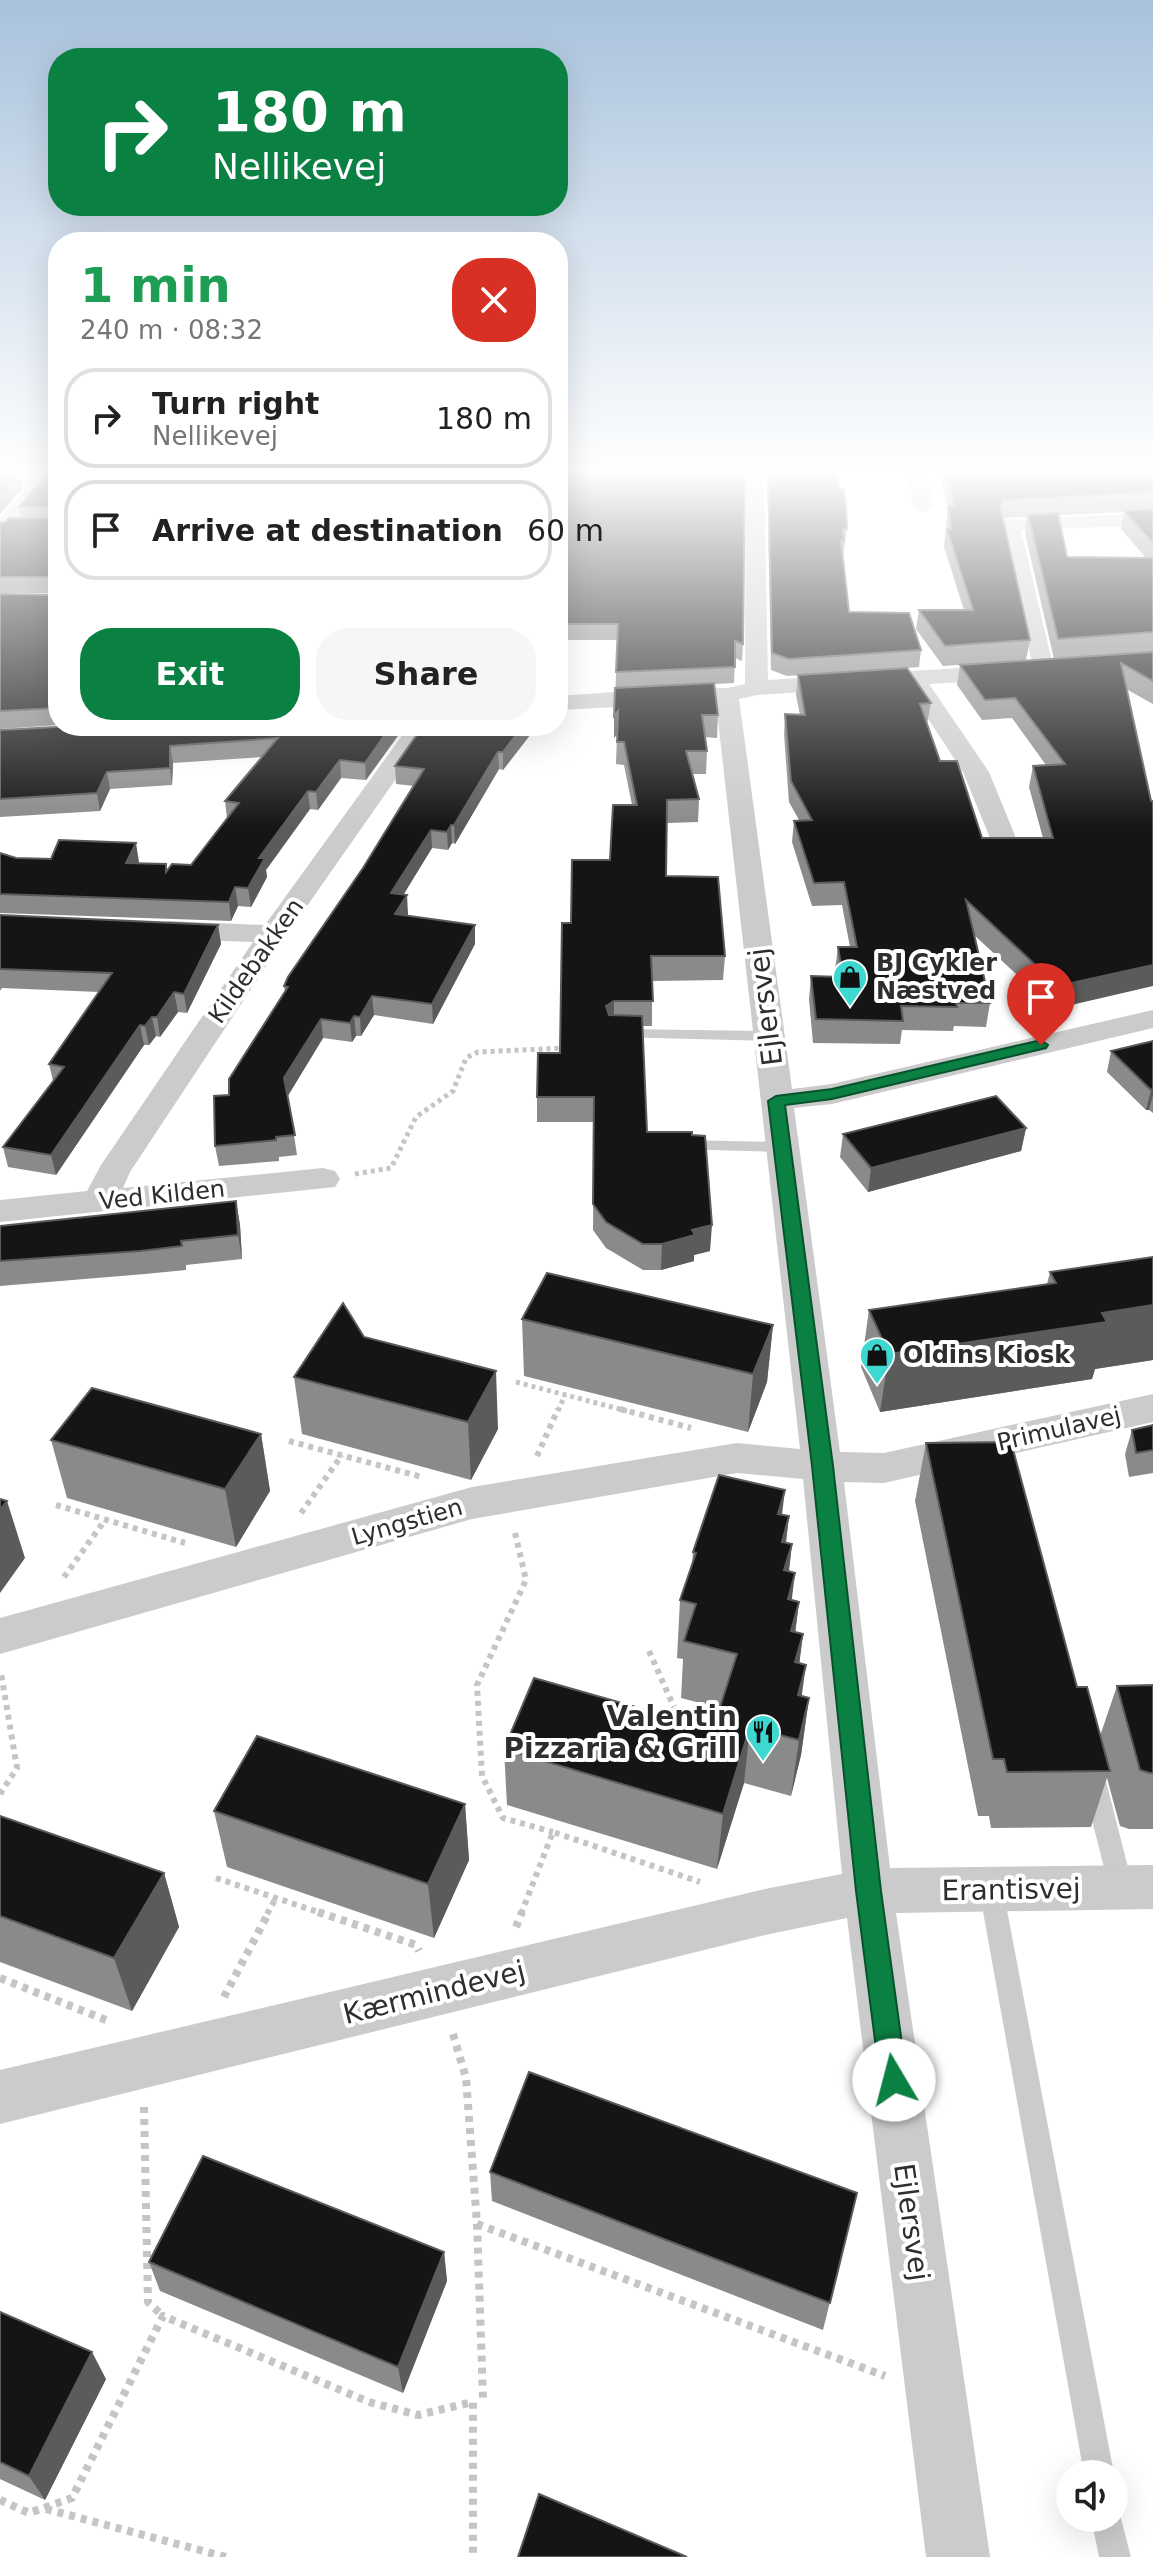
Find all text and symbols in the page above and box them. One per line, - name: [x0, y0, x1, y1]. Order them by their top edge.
- text: 180 m: [212, 79, 407, 144]
- icon: right: [80, 80, 184, 184]
- text: Nellikevej: [212, 146, 386, 187]
- text: 1 min: [80, 257, 231, 313]
- button: close: [452, 258, 536, 342]
- text: 240 m · 08:32: [80, 315, 263, 345]
- text: Turn right: [152, 386, 319, 421]
- icon: right: [84, 396, 128, 440]
- text: 180 m: [436, 401, 532, 436]
- text: Nellikevej: [152, 421, 278, 451]
- icon: arrive: [84, 508, 128, 552]
- text: Arrive at destination: [152, 513, 503, 548]
- text: 60 m: [527, 513, 604, 548]
- button: Exit: [80, 628, 300, 720]
- button: Share: [316, 628, 536, 720]
- street label: Kildebakken: [203, 893, 309, 1029]
- street label: Ejlersvej: [742, 946, 789, 1068]
- place label: BJ Cykler Næstved: [876, 949, 997, 1005]
- shop icon: BJ Cykler Næstved: [831, 958, 869, 1008]
- pin: [1007, 963, 1075, 1045]
- icon: arrive: [1019, 975, 1063, 1019]
- street label: Ved Kilden: [98, 1174, 226, 1216]
- shop icon: Oldins Kiosk: [858, 1336, 896, 1386]
- place label: Oldins Kiosk: [903, 1341, 1071, 1369]
- street label: Primulavej: [994, 1401, 1124, 1457]
- street label: Lyngstien: [348, 1493, 466, 1551]
- place label: Valentin Pizzaria & Grill: [504, 1700, 737, 1765]
- restaurant icon: Valentin Pizzaria & Grill: [744, 1713, 782, 1763]
- street label: Erantisvej: [941, 1872, 1081, 1907]
- street label: Kærmindevej: [340, 1954, 528, 2031]
- position arrow: [852, 2038, 936, 2122]
- street label: Ejlersvej: [887, 2161, 936, 2283]
- map controls: [1056, 2460, 1128, 2532]
- button: sound: [1056, 2460, 1128, 2532]

